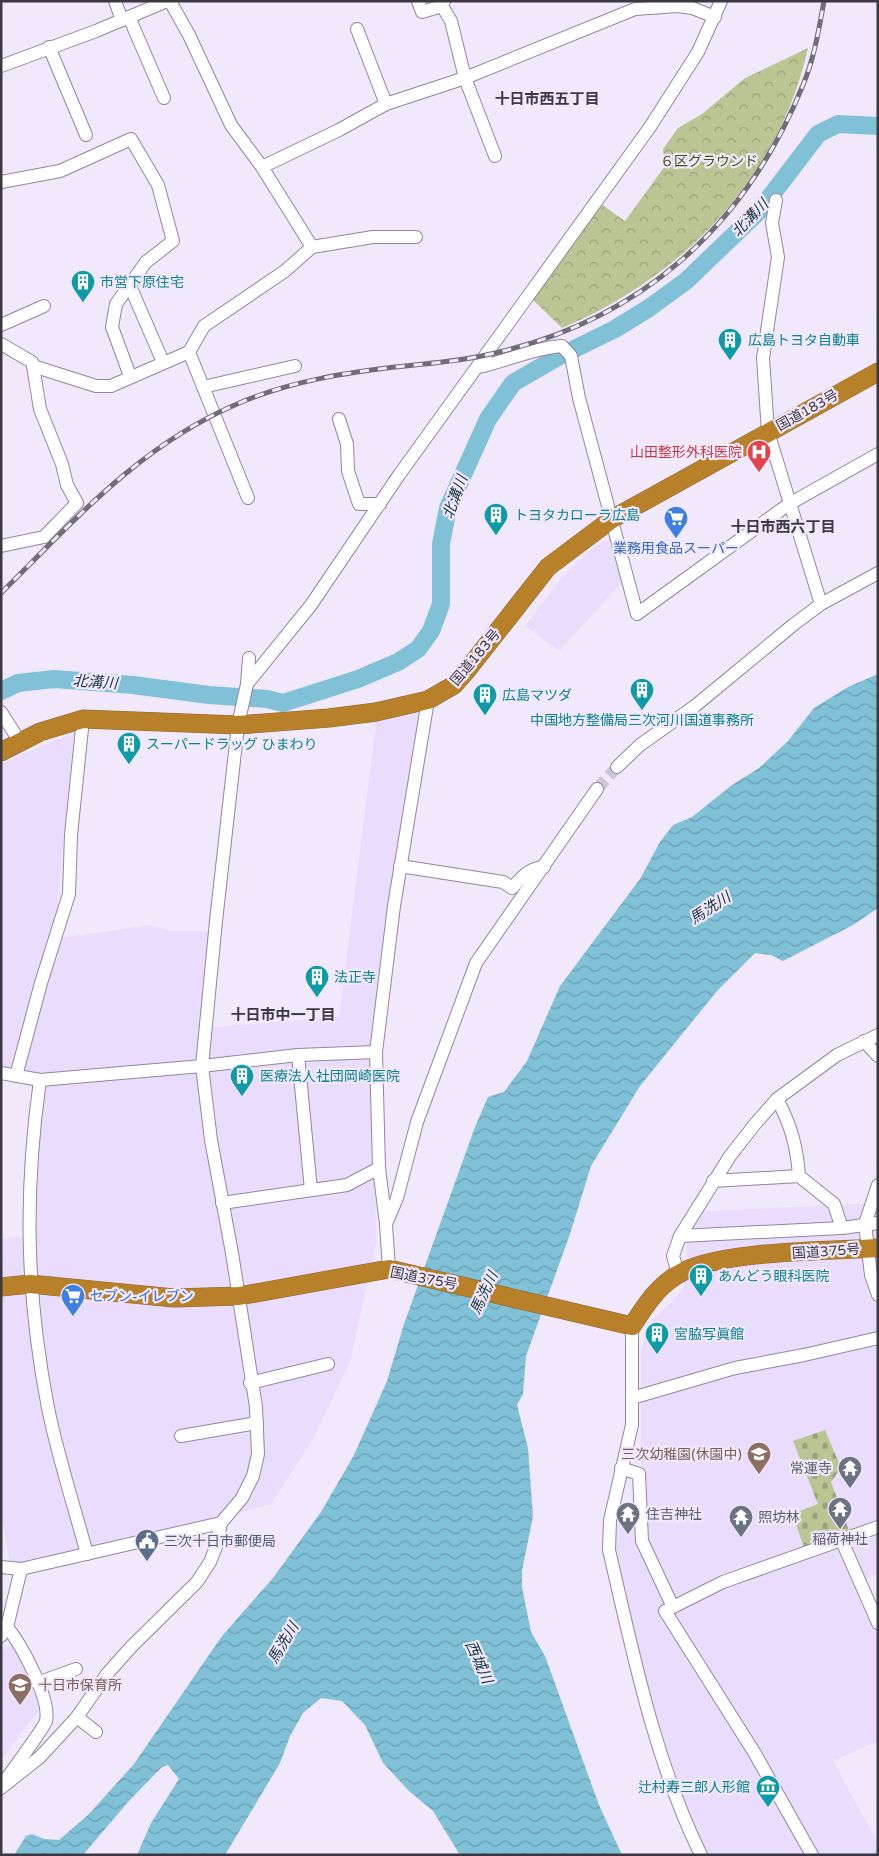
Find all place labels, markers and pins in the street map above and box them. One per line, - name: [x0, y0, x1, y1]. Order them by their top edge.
- building icon: 市営下原住宅: [70, 269, 96, 303]
- place label: 市営下原住宅: [100, 274, 184, 291]
- building icon: 広島トヨタ自動車: [717, 327, 743, 361]
- place label: 広島トヨタ自動車: [748, 332, 860, 349]
- hospital icon: 山田整形外科医院: [746, 439, 772, 473]
- place label: 山田整形外科医院: [630, 444, 742, 461]
- building icon: トヨタカローラ広島: [483, 502, 509, 536]
- supermarket icon: 業務用食品スーパー: [663, 505, 689, 539]
- place label: トヨタカローラ広島: [514, 507, 640, 524]
- place label: 業務用食品スーパー: [613, 540, 739, 557]
- building icon: 中国地方整備局三次河川国道事務所: [629, 677, 655, 711]
- building icon: 広島マツダ: [472, 682, 498, 716]
- place label: 広島マツダ: [502, 687, 572, 704]
- place label: 中国地方整備局三次河川国道事務所: [530, 712, 754, 729]
- building icon: スーパードラッグ ひまわり: [116, 731, 142, 765]
- place label: スーパードラッグ ひまわり: [146, 736, 318, 753]
- building icon: 法正寺: [304, 964, 330, 998]
- place label: 法正寺: [334, 969, 376, 986]
- building icon: 医療法人社団岡崎医院: [229, 1063, 255, 1097]
- place label: 医療法人社団岡崎医院: [260, 1068, 400, 1085]
- building icon: あんどう眼科医院: [688, 1263, 714, 1297]
- place label: あんどう眼科医院: [718, 1268, 830, 1285]
- supermarket icon: セブン-イレブン: [60, 1283, 86, 1317]
- place label: セブン-イレブン: [90, 1288, 194, 1305]
- building icon: 宮脇写眞館: [644, 1321, 670, 1355]
- place label: 宮脇写眞館: [674, 1326, 744, 1343]
- school or university icon: 三次幼稚園(休園中): [746, 1441, 772, 1475]
- place label: 三次幼稚園(休園中): [621, 1446, 742, 1463]
- temple icon: 常運寺: [837, 1455, 863, 1489]
- place label: 常運寺: [790, 1460, 832, 1477]
- temple icon: 稲荷神社: [827, 1496, 853, 1530]
- temple icon: 住吉神社: [615, 1501, 641, 1535]
- temple icon: 照坊林: [728, 1504, 754, 1538]
- place label: 住吉神社: [646, 1506, 702, 1523]
- place label: 照坊林: [758, 1509, 800, 1526]
- public building icon: 三次十日市郵便局: [134, 1528, 160, 1562]
- place label: 稲荷神社: [812, 1531, 868, 1548]
- place label: 三次十日市郵便局: [164, 1533, 276, 1550]
- school or university icon: 十日市保育所: [7, 1672, 33, 1706]
- place label: 十日市保育所: [38, 1677, 122, 1694]
- museum icon: 辻村寿三郎人形館: [755, 1774, 781, 1808]
- place label: 辻村寿三郎人形館: [638, 1779, 750, 1796]

